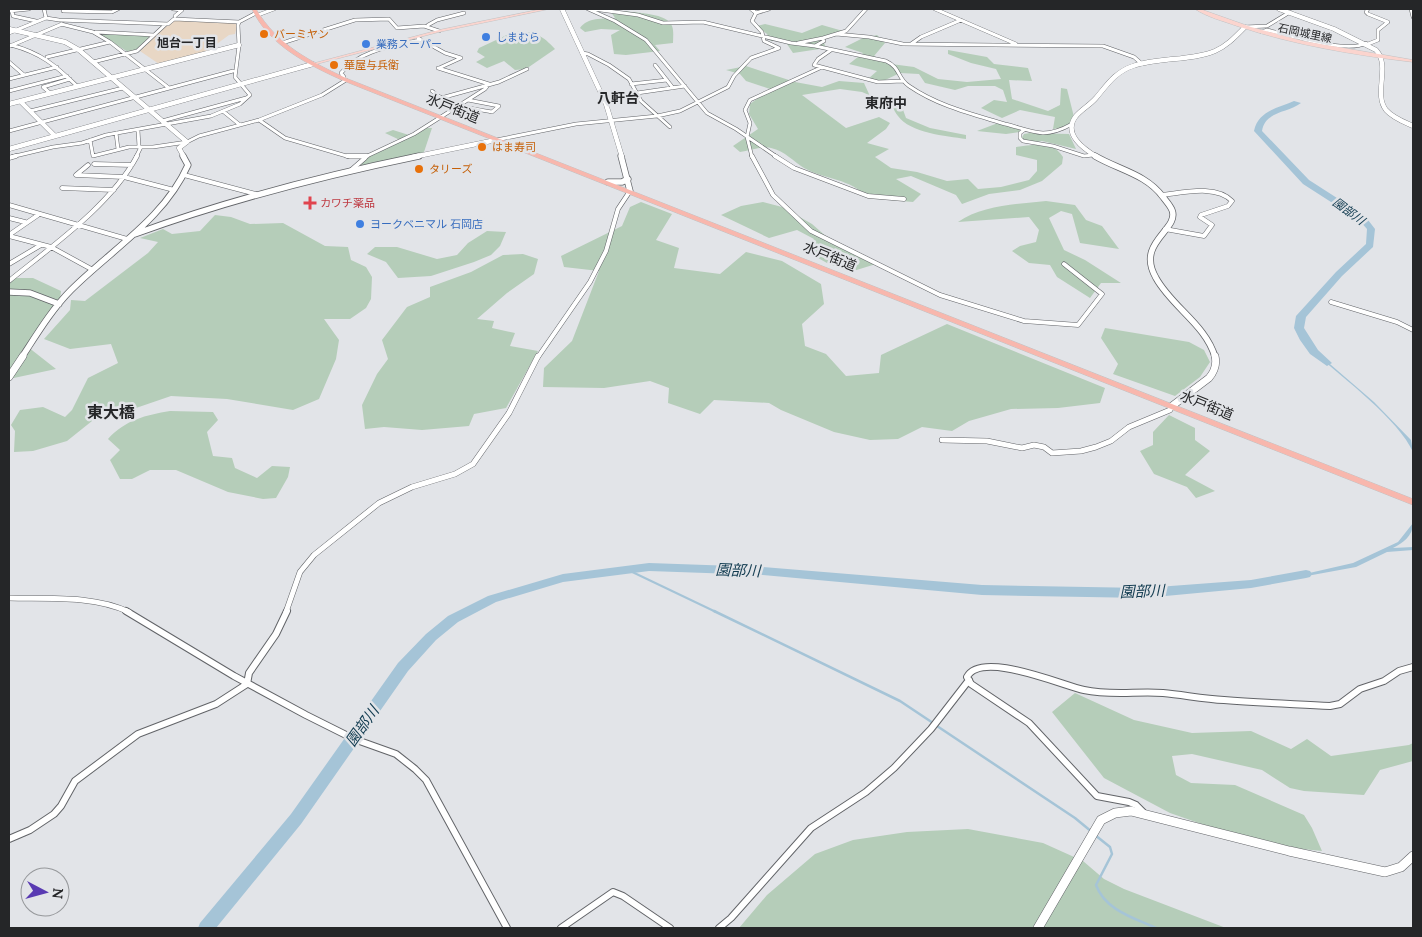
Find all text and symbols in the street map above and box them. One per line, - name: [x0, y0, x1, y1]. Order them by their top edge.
- street label: 石岡城里線: [1277, 20, 1333, 46]
- place label: バーミヤン: [274, 27, 329, 41]
- marker: バーミヤン: [258, 28, 270, 40]
- place label: しまむら: [496, 30, 540, 44]
- marker: しまむら: [480, 31, 492, 43]
- district label: 旭台一丁目: [157, 35, 217, 50]
- place label: 業務スーパー: [376, 37, 442, 51]
- marker: 業務スーパー: [360, 38, 372, 50]
- place label: 華屋与兵衛: [344, 58, 399, 72]
- marker: 華屋与兵衛: [328, 59, 340, 71]
- street label: 水戸街道: [424, 89, 482, 127]
- district label: 八軒台: [597, 89, 639, 107]
- district label: 東府中: [865, 94, 907, 112]
- place label: はま寿司: [492, 140, 536, 154]
- marker: はま寿司: [476, 141, 488, 153]
- place label: タリーズ: [429, 162, 472, 176]
- marker: タリーズ: [413, 163, 425, 175]
- water label: 園部川: [1330, 194, 1370, 229]
- place label: カワチ薬品: [320, 196, 375, 210]
- marker: カワチ薬品: [304, 197, 316, 209]
- place label: ヨークベニマル 石岡店: [370, 217, 483, 231]
- marker: ヨークベニマル 石岡店: [354, 218, 366, 230]
- street label: 水戸街道: [801, 237, 859, 275]
- street label: 水戸街道: [1178, 386, 1236, 424]
- district label: 東大橋: [87, 402, 135, 422]
- water label: 園部川: [715, 560, 763, 580]
- water label: 園部川: [1119, 581, 1167, 601]
- water label: 園部川: [341, 700, 384, 750]
- north arrow: [20, 867, 70, 917]
- text: N: [48, 887, 67, 900]

